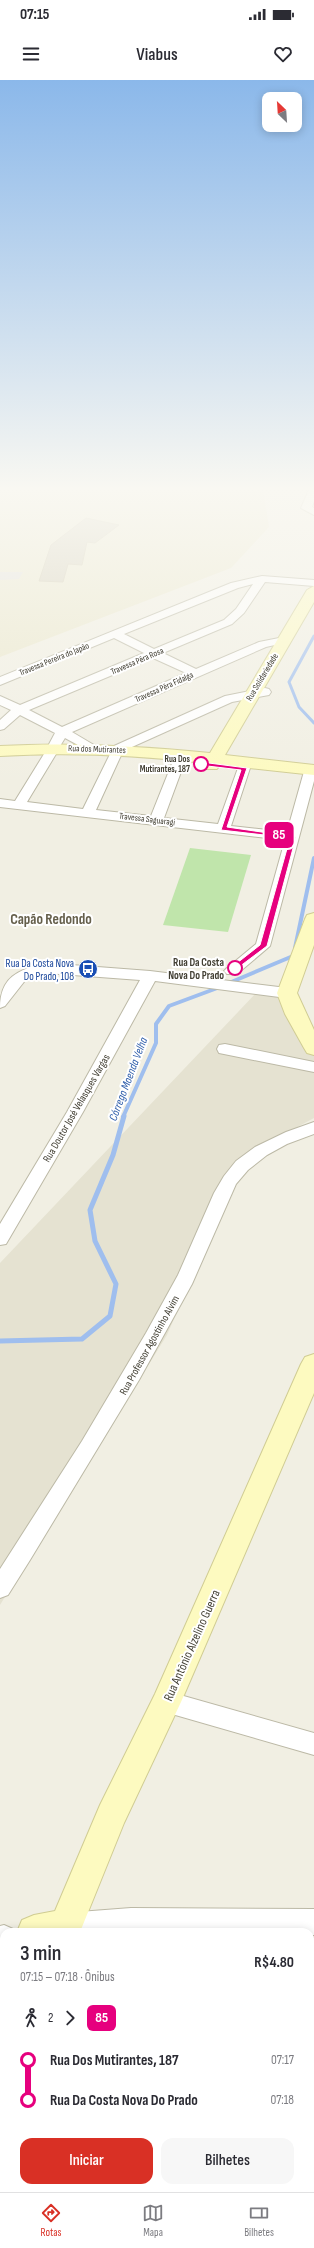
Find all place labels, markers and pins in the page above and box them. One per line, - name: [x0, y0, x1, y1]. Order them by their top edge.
- place label: Rua Dos Mutirantes, 187: [140, 754, 191, 775]
- marker: Rua Dos Mutirantes, 187: [193, 756, 209, 772]
- place label: Rua Da Costa Nova Do Prado: [168, 956, 224, 982]
- place label: Rua Da Costa Nova Do Prado, 108: [6, 957, 74, 983]
- bus stop icon: Rua Da Costa Nova Do Prado, 108: [77, 958, 99, 980]
- marker: Rua Da Costa Nova Do Prado: [227, 960, 243, 976]

